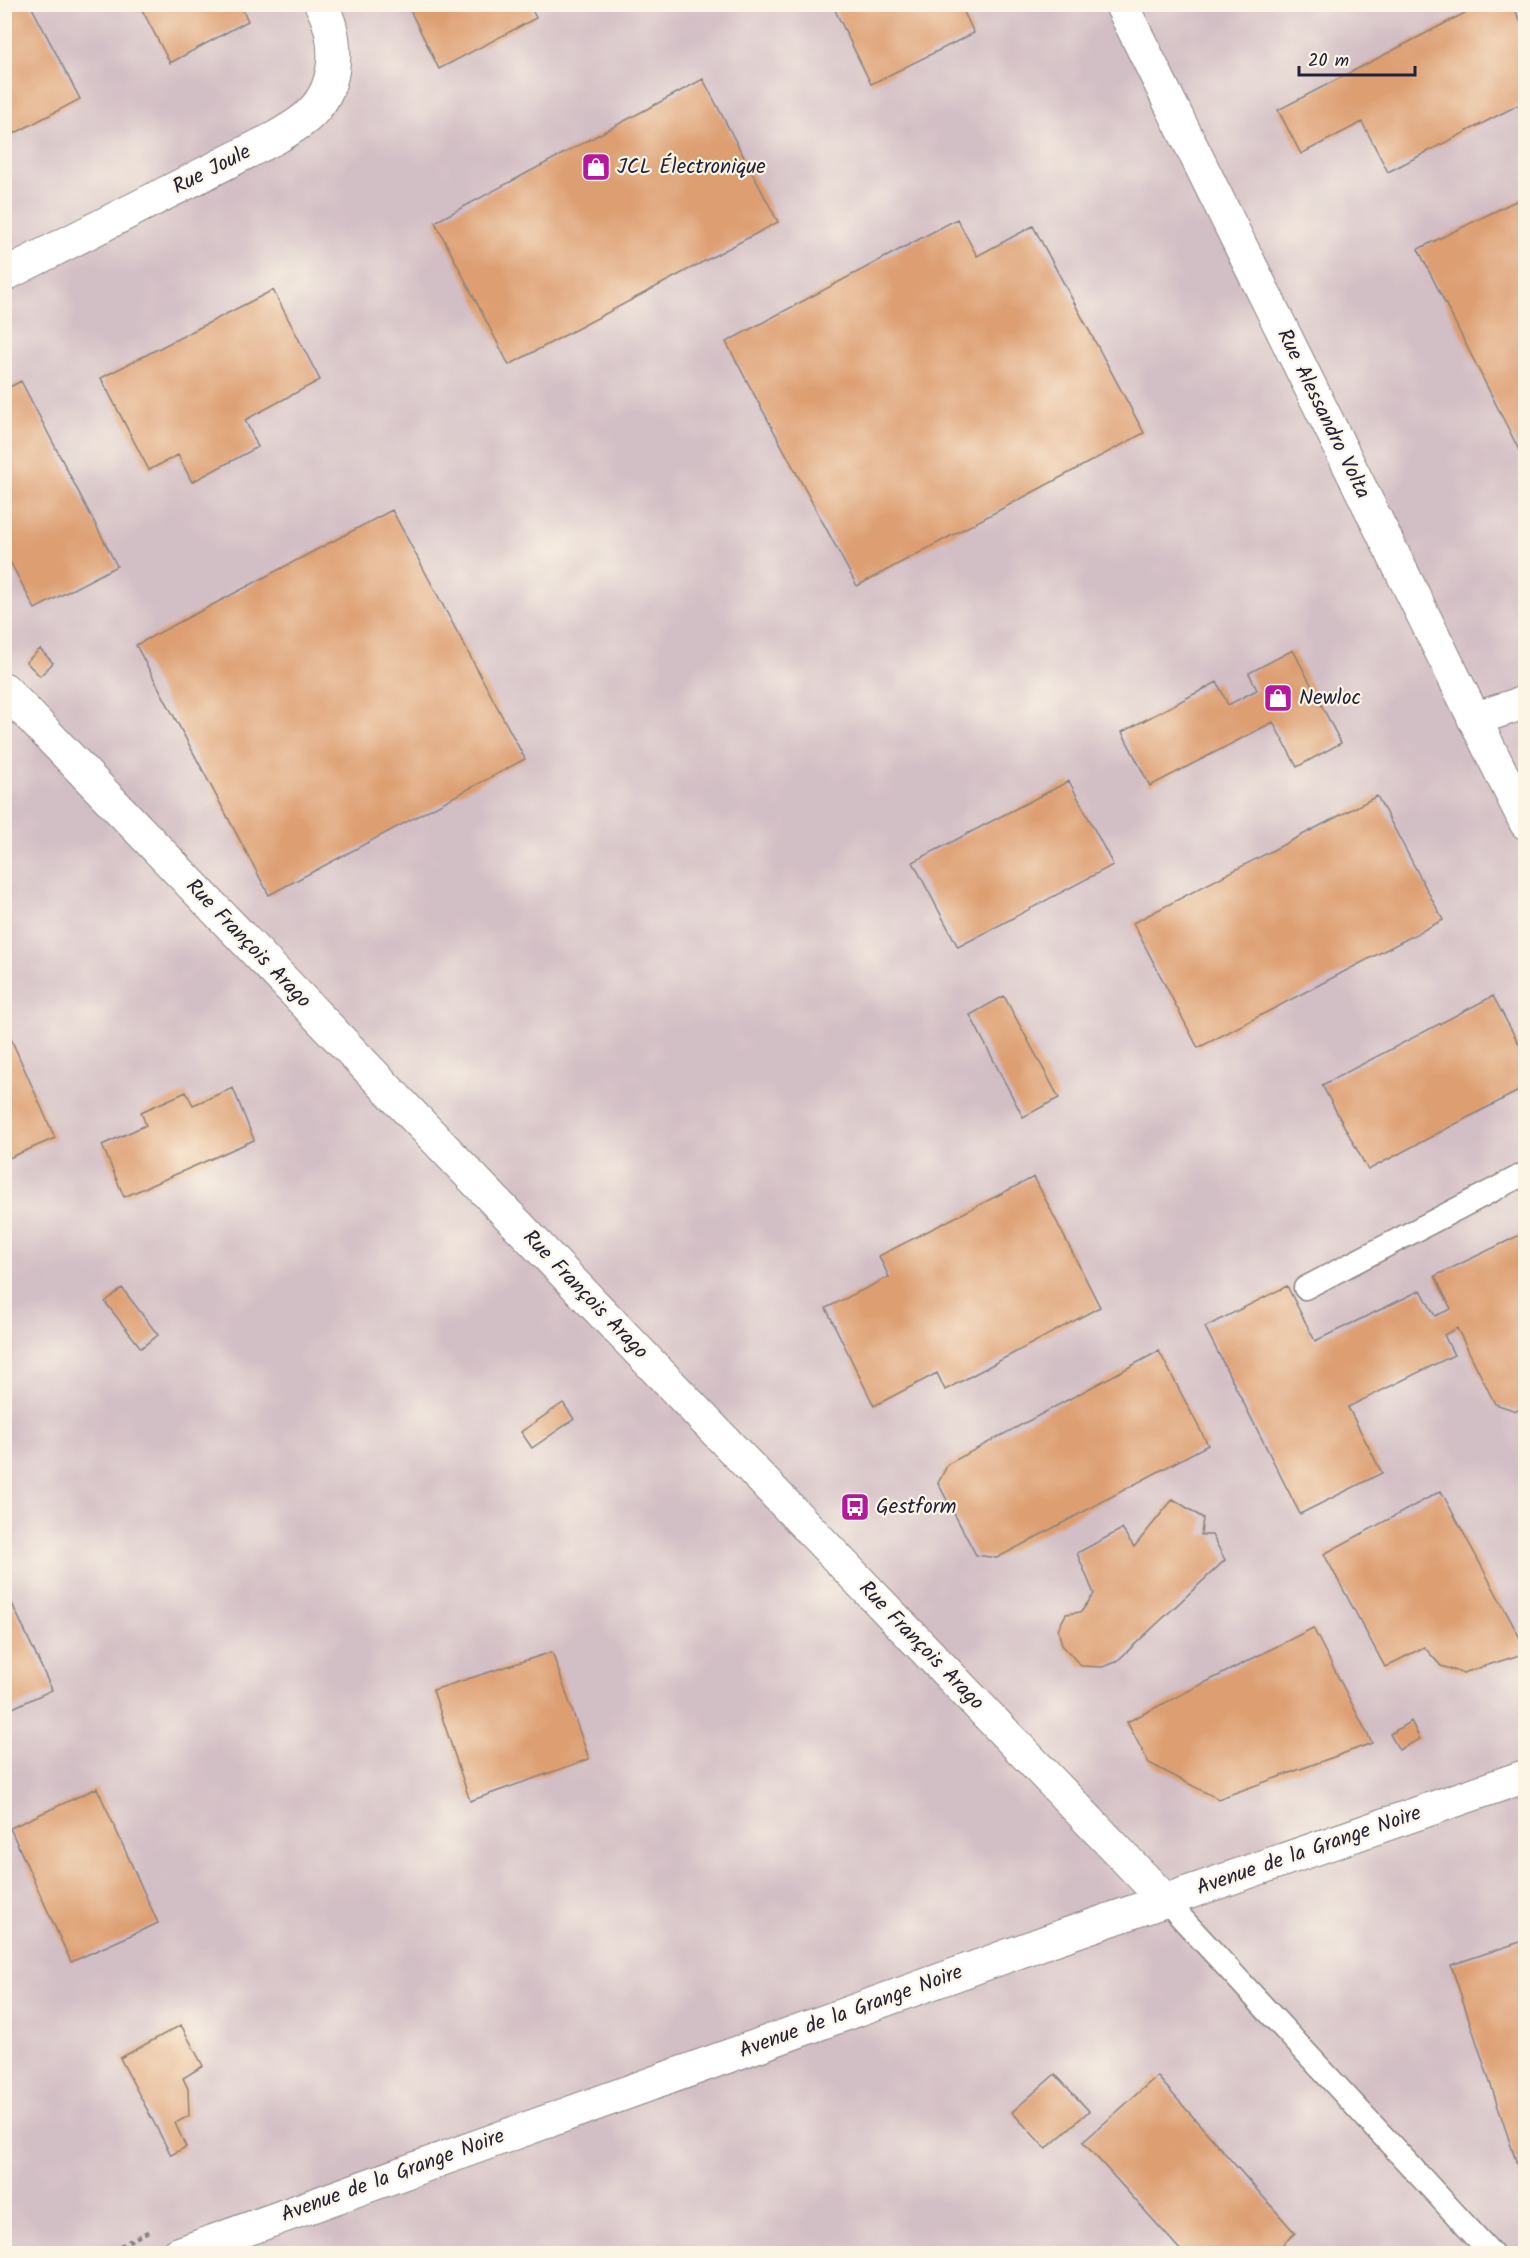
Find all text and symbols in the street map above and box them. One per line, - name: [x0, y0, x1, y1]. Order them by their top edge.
- scale bar: [1299, 39, 1414, 77]
- text: 20 m: [1308, 47, 1349, 76]
- street label: Rue Joule: [167, 136, 258, 204]
- shop icon: JCL Électronique: [580, 151, 612, 183]
- place label: JCL Électronique: [617, 151, 766, 184]
- street label: Rue Alessandro Volta: [1267, 323, 1379, 505]
- shop icon: Newloc: [1262, 682, 1294, 714]
- place label: Newloc: [1299, 682, 1361, 715]
- street label: Rue François Arago: [177, 872, 319, 1016]
- street label: Rue François Arago: [514, 1223, 656, 1367]
- bus stop icon: Gestform: [839, 1491, 871, 1523]
- place label: Gestform: [876, 1491, 956, 1524]
- street label: Rue François Arago: [850, 1574, 992, 1718]
- street label: Avenue de la Grange Noire: [1192, 1797, 1426, 1905]
- street label: Avenue de la Grange Noire: [735, 1956, 968, 2068]
- street label: Avenue de la Grange Noire: [277, 2120, 510, 2232]

